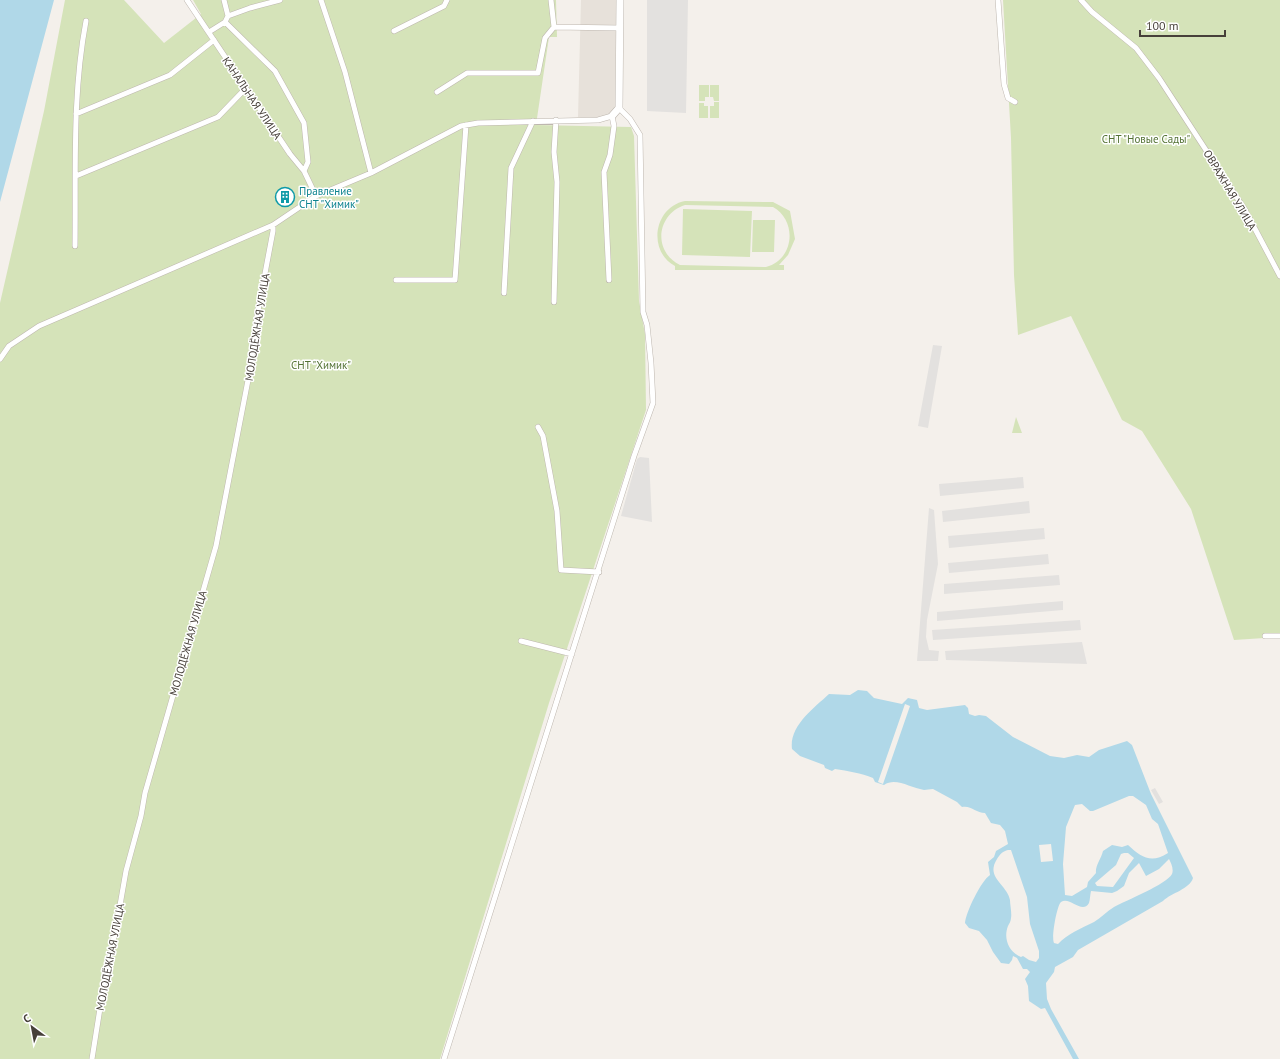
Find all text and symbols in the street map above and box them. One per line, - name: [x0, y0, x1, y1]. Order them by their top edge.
- scale bar: [1140, 12, 1225, 38]
- text: 100 m: [1146, 18, 1179, 33]
- street label: КАНАЛЬНАЯ УЛИЦА: [219, 54, 285, 142]
- park label: СНТ "Новые Сады": [1102, 132, 1191, 146]
- street label: ОВРАЖНАЯ УЛИЦА: [1200, 147, 1260, 233]
- place label: Правление СНТ "Химик": [299, 184, 359, 211]
- building icon: Правление СНТ "Химик": [274, 186, 296, 208]
- street label: МОЛОДЁЖНАЯ УЛИЦА: [242, 271, 273, 382]
- park label: СНТ "Химик": [291, 358, 351, 372]
- street label: МОЛОДЁЖНАЯ УЛИЦА: [166, 588, 210, 697]
- street label: МОЛОДЁЖНАЯ УЛИЦА: [93, 902, 127, 1012]
- north arrow: [12, 1007, 52, 1047]
- text: С: [20, 1011, 33, 1026]

